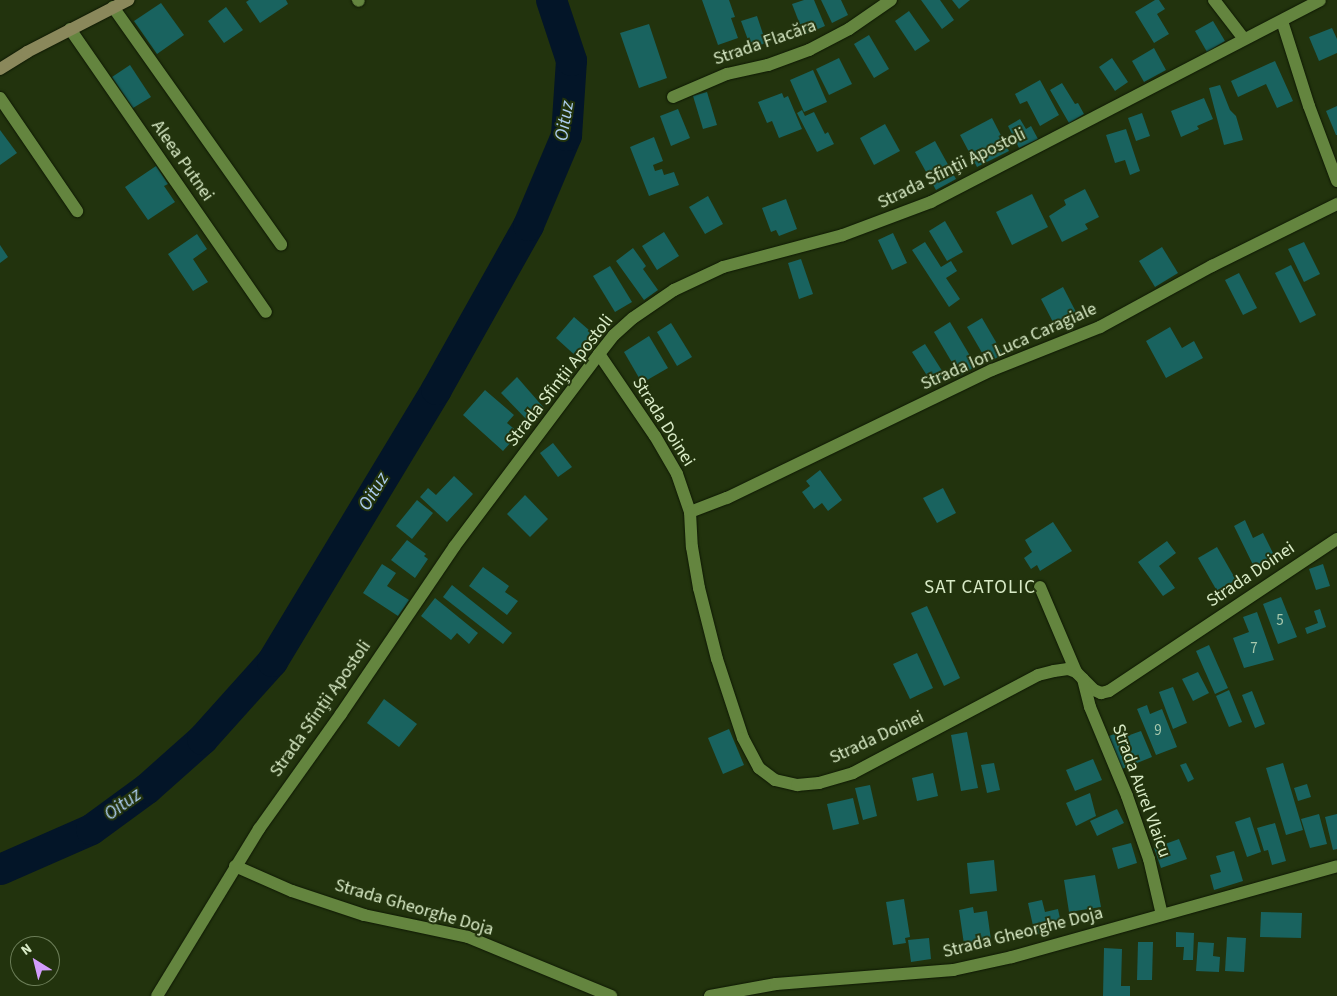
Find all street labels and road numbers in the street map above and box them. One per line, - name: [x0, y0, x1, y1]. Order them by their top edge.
- street label: Strada Flacăra: [711, 15, 819, 71]
- street label: Aleea Putnei: [146, 116, 218, 206]
- street label: Strada Sfinții Apostoli: [875, 124, 1029, 214]
- street label: Strada Ion Luca Caragiale: [918, 298, 1100, 396]
- street label: Strada Sfinții Apostoli: [502, 311, 618, 451]
- street label: Strada Doinei: [627, 373, 699, 471]
- street label: Strada Doinei: [1203, 538, 1299, 612]
- street label: Strada Sfinții Apostoli: [266, 637, 376, 781]
- street label: Strada Doinei: [827, 707, 927, 769]
- street label: Strada Aurel Vlaicu: [1107, 721, 1175, 861]
- street label: Strada Gheorghe Doja: [332, 875, 496, 941]
- street label: Strada Gheorghe Doja: [941, 903, 1105, 963]

